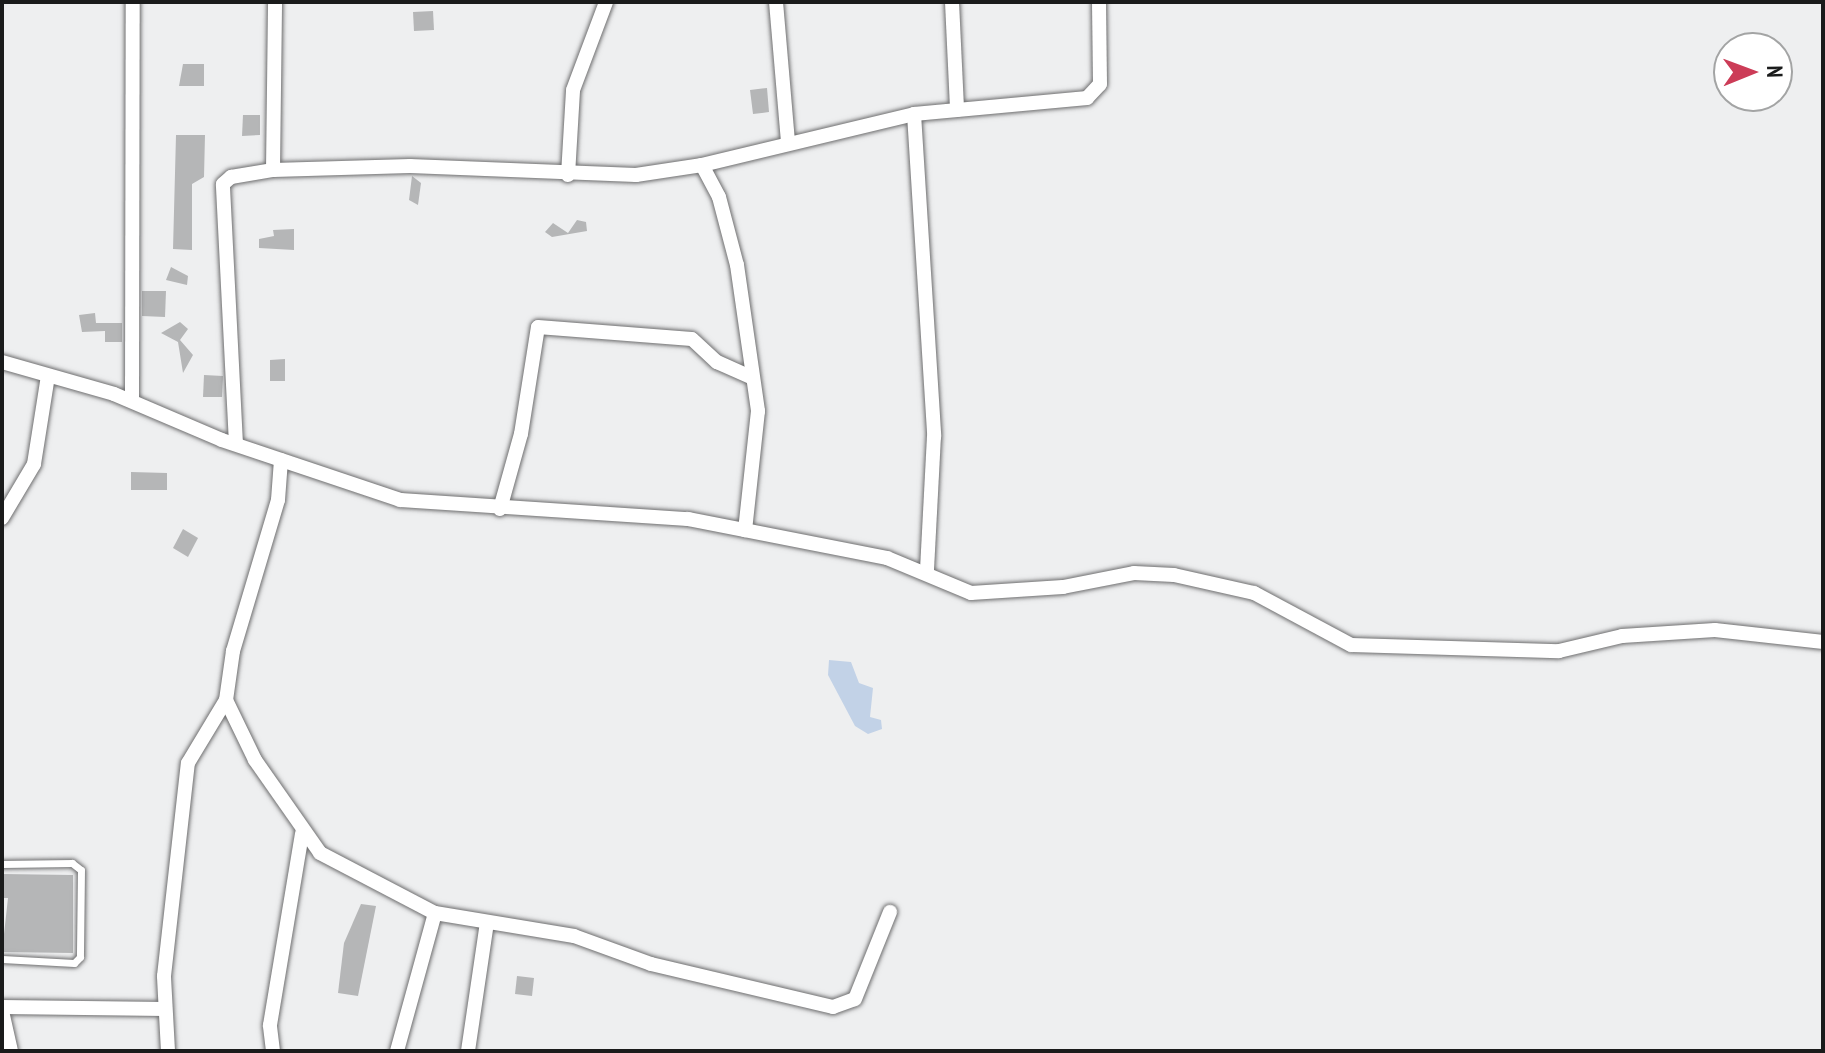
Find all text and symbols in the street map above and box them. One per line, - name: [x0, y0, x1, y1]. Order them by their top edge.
- north arrow: [1713, 32, 1793, 112]
- text: N: [1761, 65, 1789, 78]

